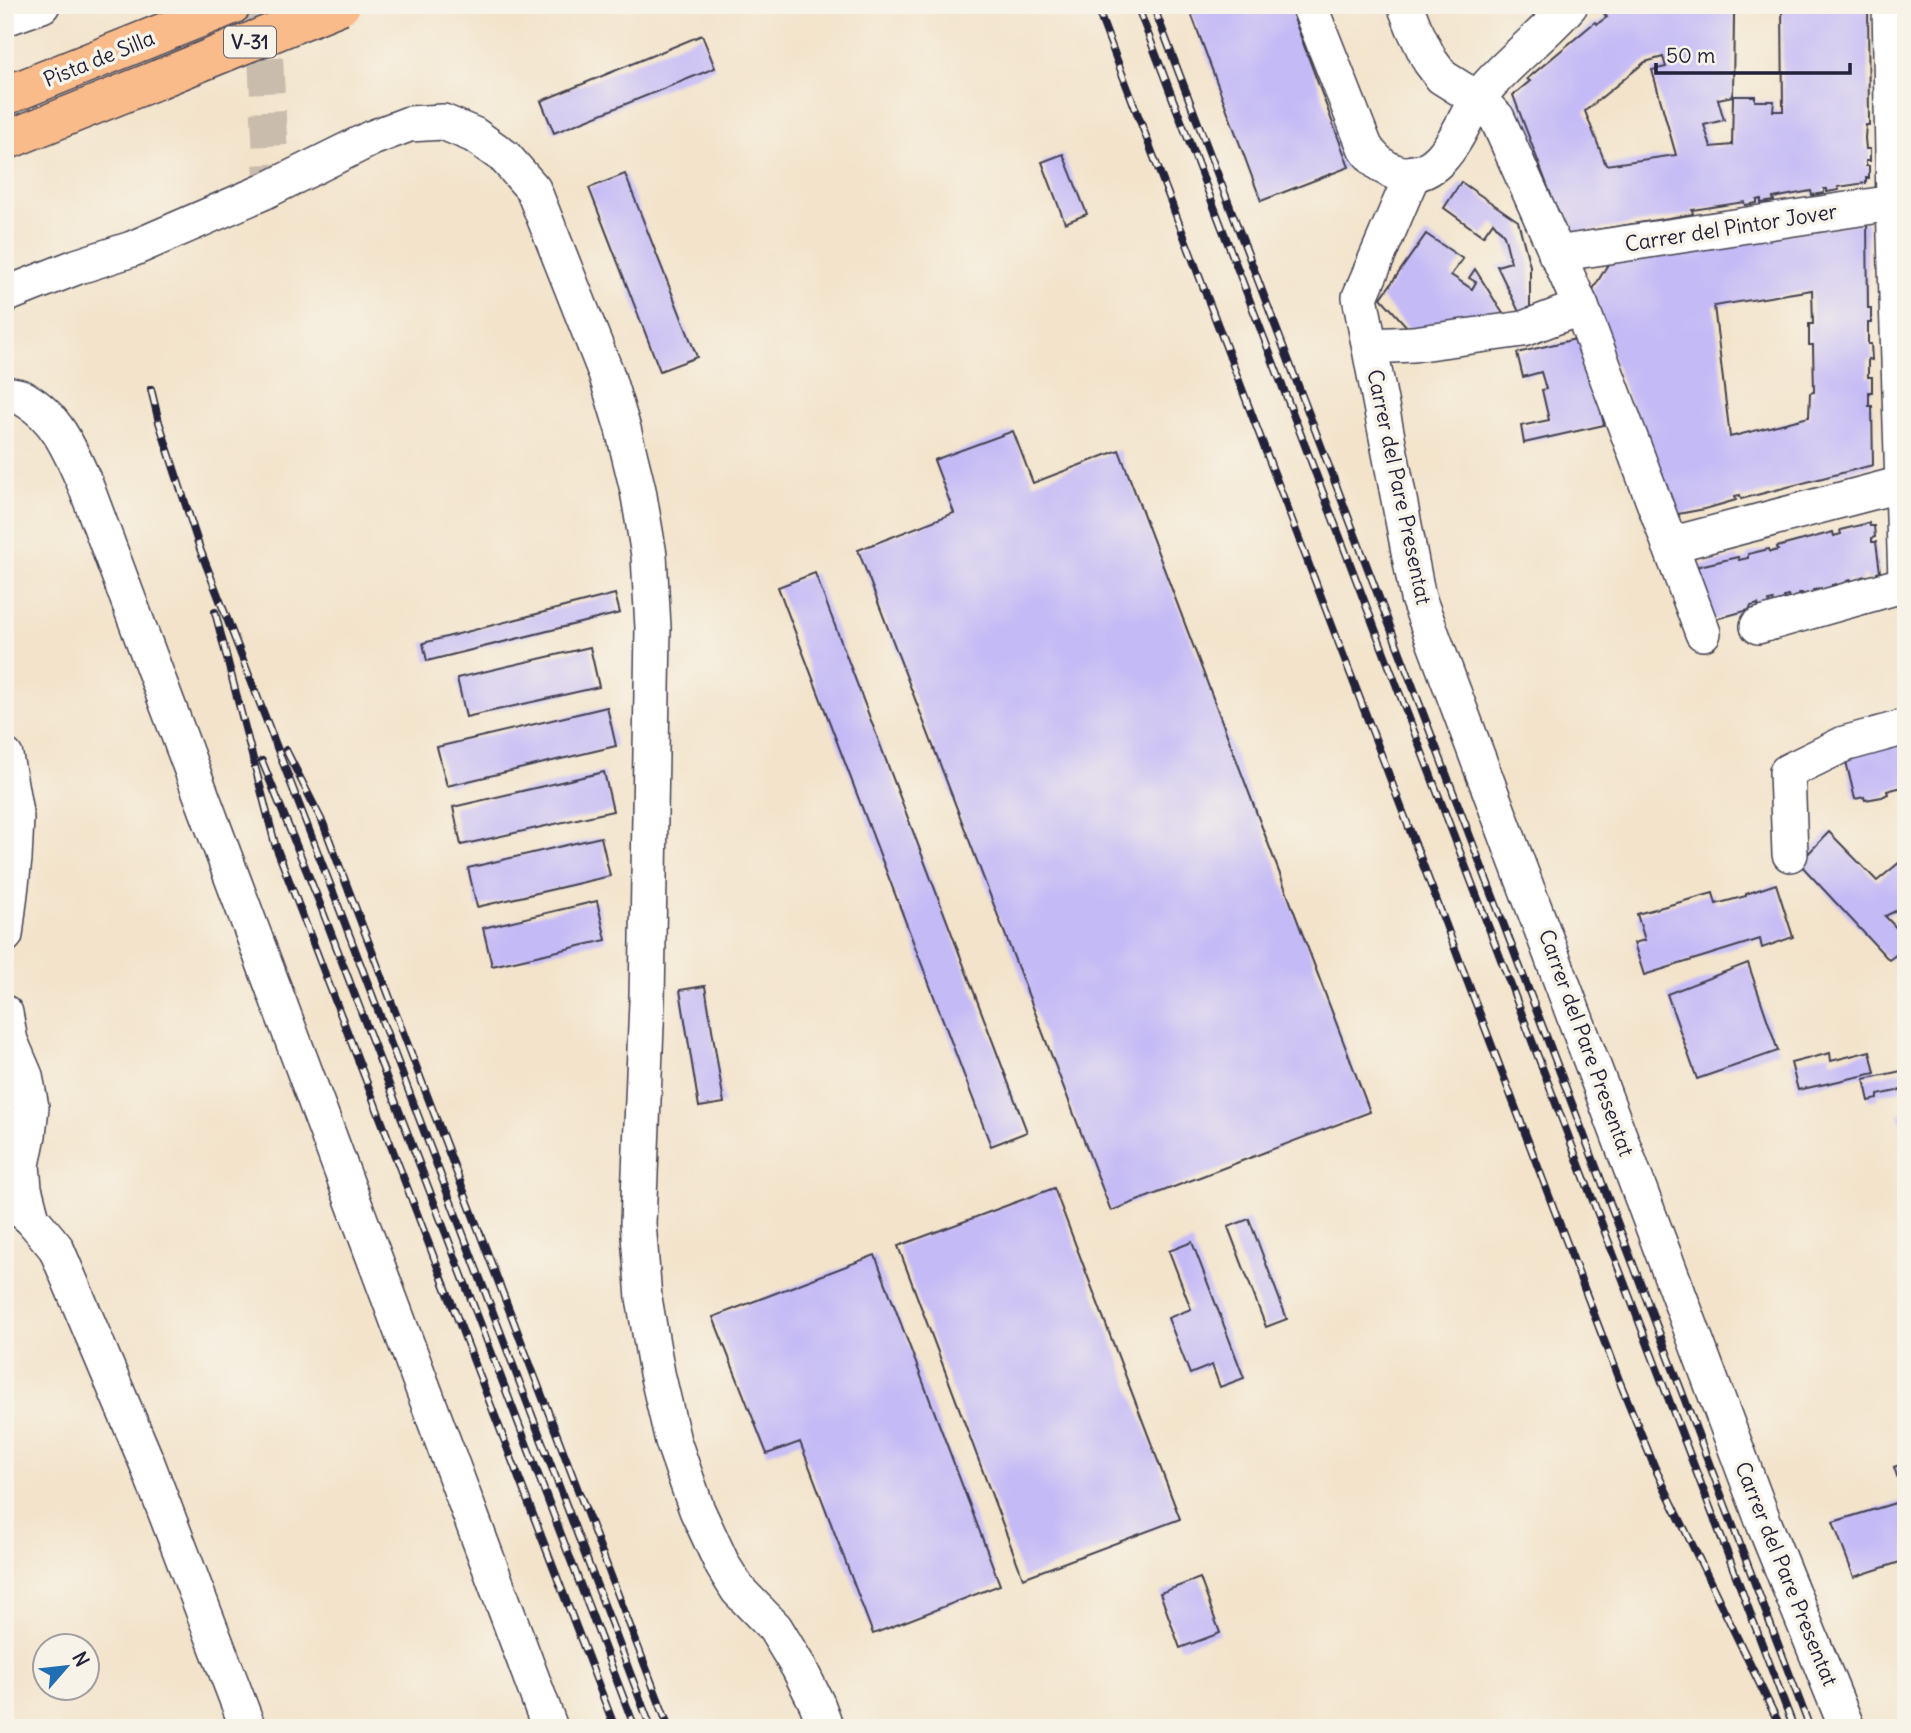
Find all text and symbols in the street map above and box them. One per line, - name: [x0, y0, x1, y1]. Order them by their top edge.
- street label: Pista de Silla: [39, 24, 158, 93]
- road number: V-31: [224, 26, 276, 58]
- scale bar: [1656, 32, 1850, 76]
- text: 50 m: [1666, 42, 1715, 69]
- street label: Carrer del Pintor Jover: [1623, 197, 1839, 258]
- street label: Carrer del Pare Presentat: [1361, 367, 1438, 607]
- street label: Carrer del Pare Presentat: [1533, 926, 1640, 1160]
- street label: Carrer del Pare Presentat: [1729, 1458, 1844, 1690]
- north arrow: [32, 1632, 102, 1702]
- text: N: [67, 1648, 95, 1670]

